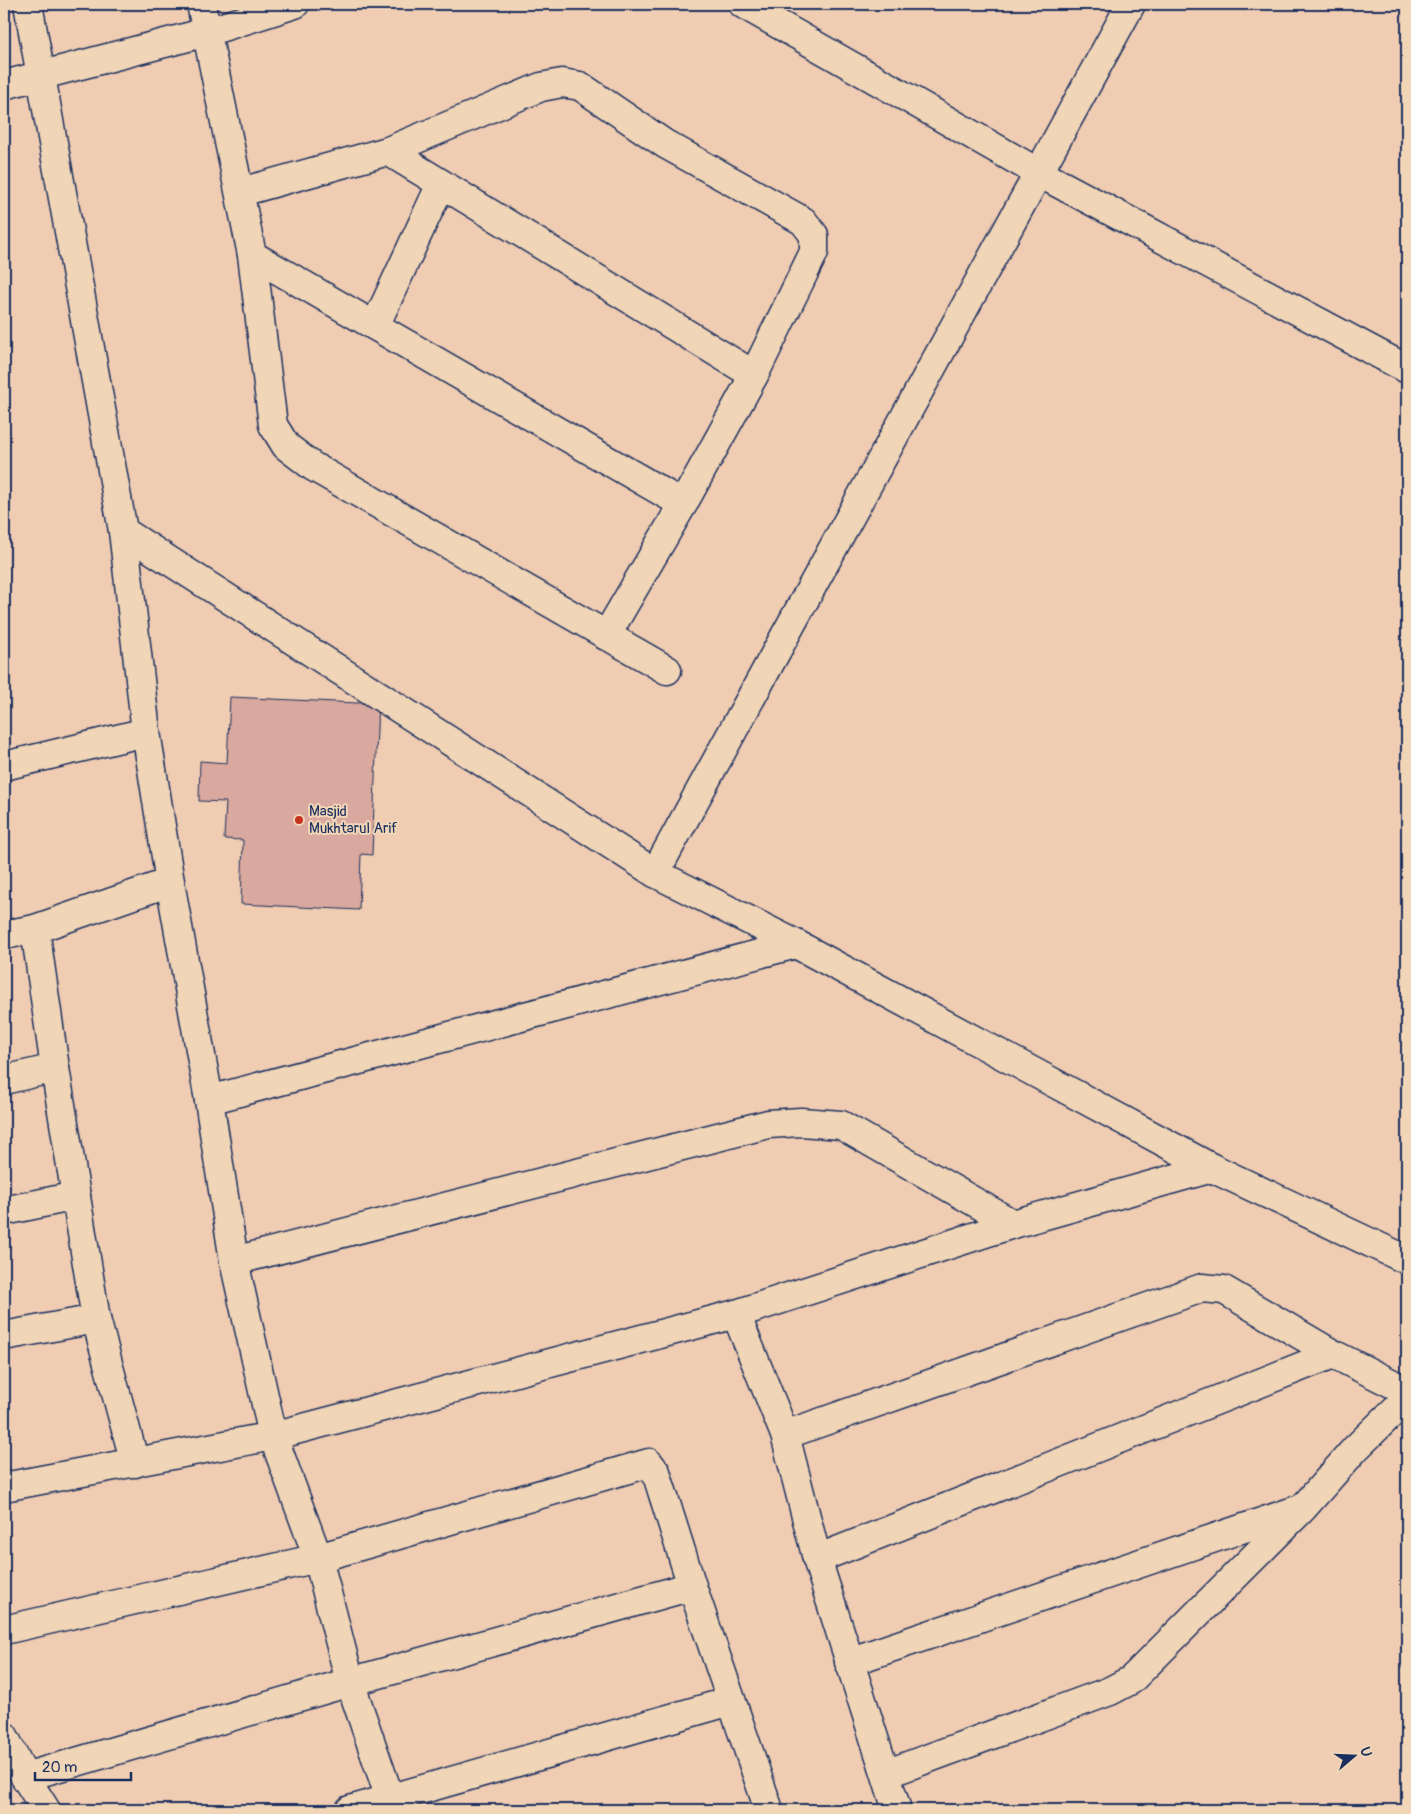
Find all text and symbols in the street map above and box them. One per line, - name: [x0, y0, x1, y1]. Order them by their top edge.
- place label: Masjid Mukhtarul Arif: [309, 802, 397, 838]
- marker: Masjid Mukhtarul Arif: [293, 814, 305, 826]
- north arrow: [1328, 1732, 1378, 1782]
- text: U: [1356, 1745, 1375, 1759]
- scale bar: [35, 1749, 131, 1781]
- text: 20 m: [42, 1758, 77, 1777]

